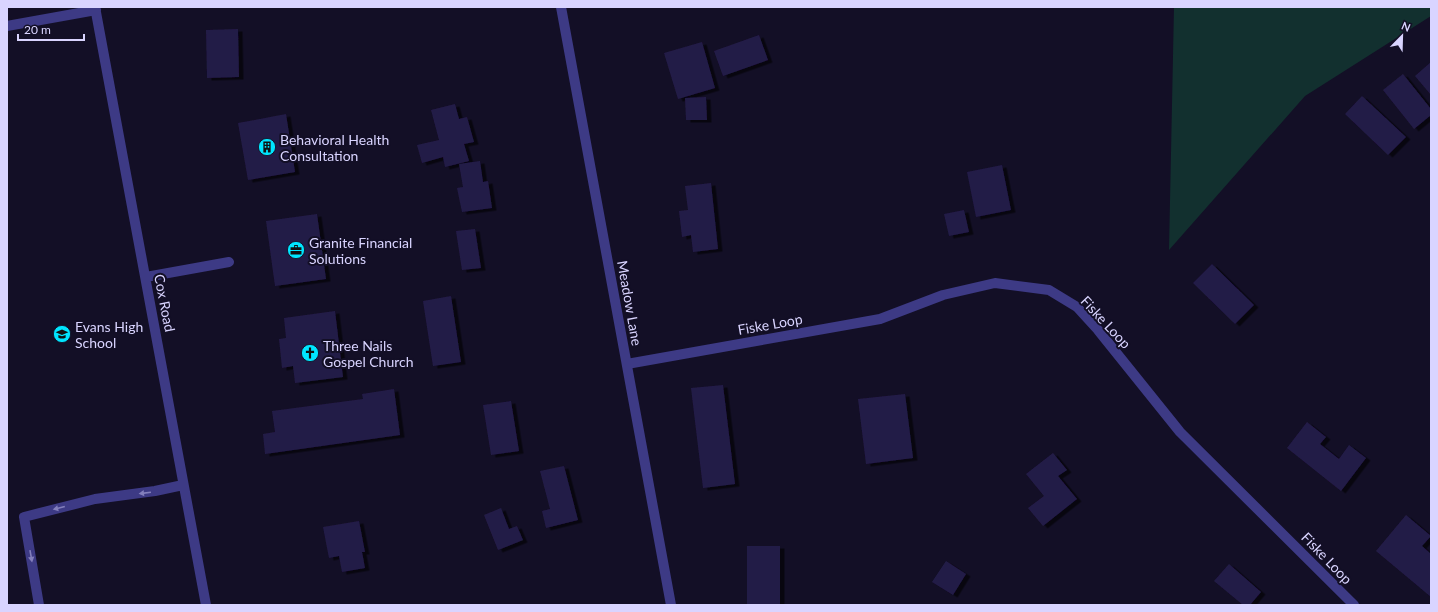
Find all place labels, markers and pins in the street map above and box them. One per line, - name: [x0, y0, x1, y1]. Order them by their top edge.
- place label: Behavioral Health Consultation: [280, 131, 389, 164]
- building icon: Behavioral Health Consultation: [257, 137, 277, 157]
- place label: Granite Financial Solutions: [309, 234, 412, 267]
- office icon: Granite Financial Solutions: [286, 240, 306, 260]
- place label: Evans High School: [75, 318, 143, 351]
- school or university icon: Evans High School: [52, 324, 72, 344]
- place label: Three Nails Gospel Church: [323, 337, 414, 370]
- church icon: Three Nails Gospel Church: [300, 343, 320, 363]

